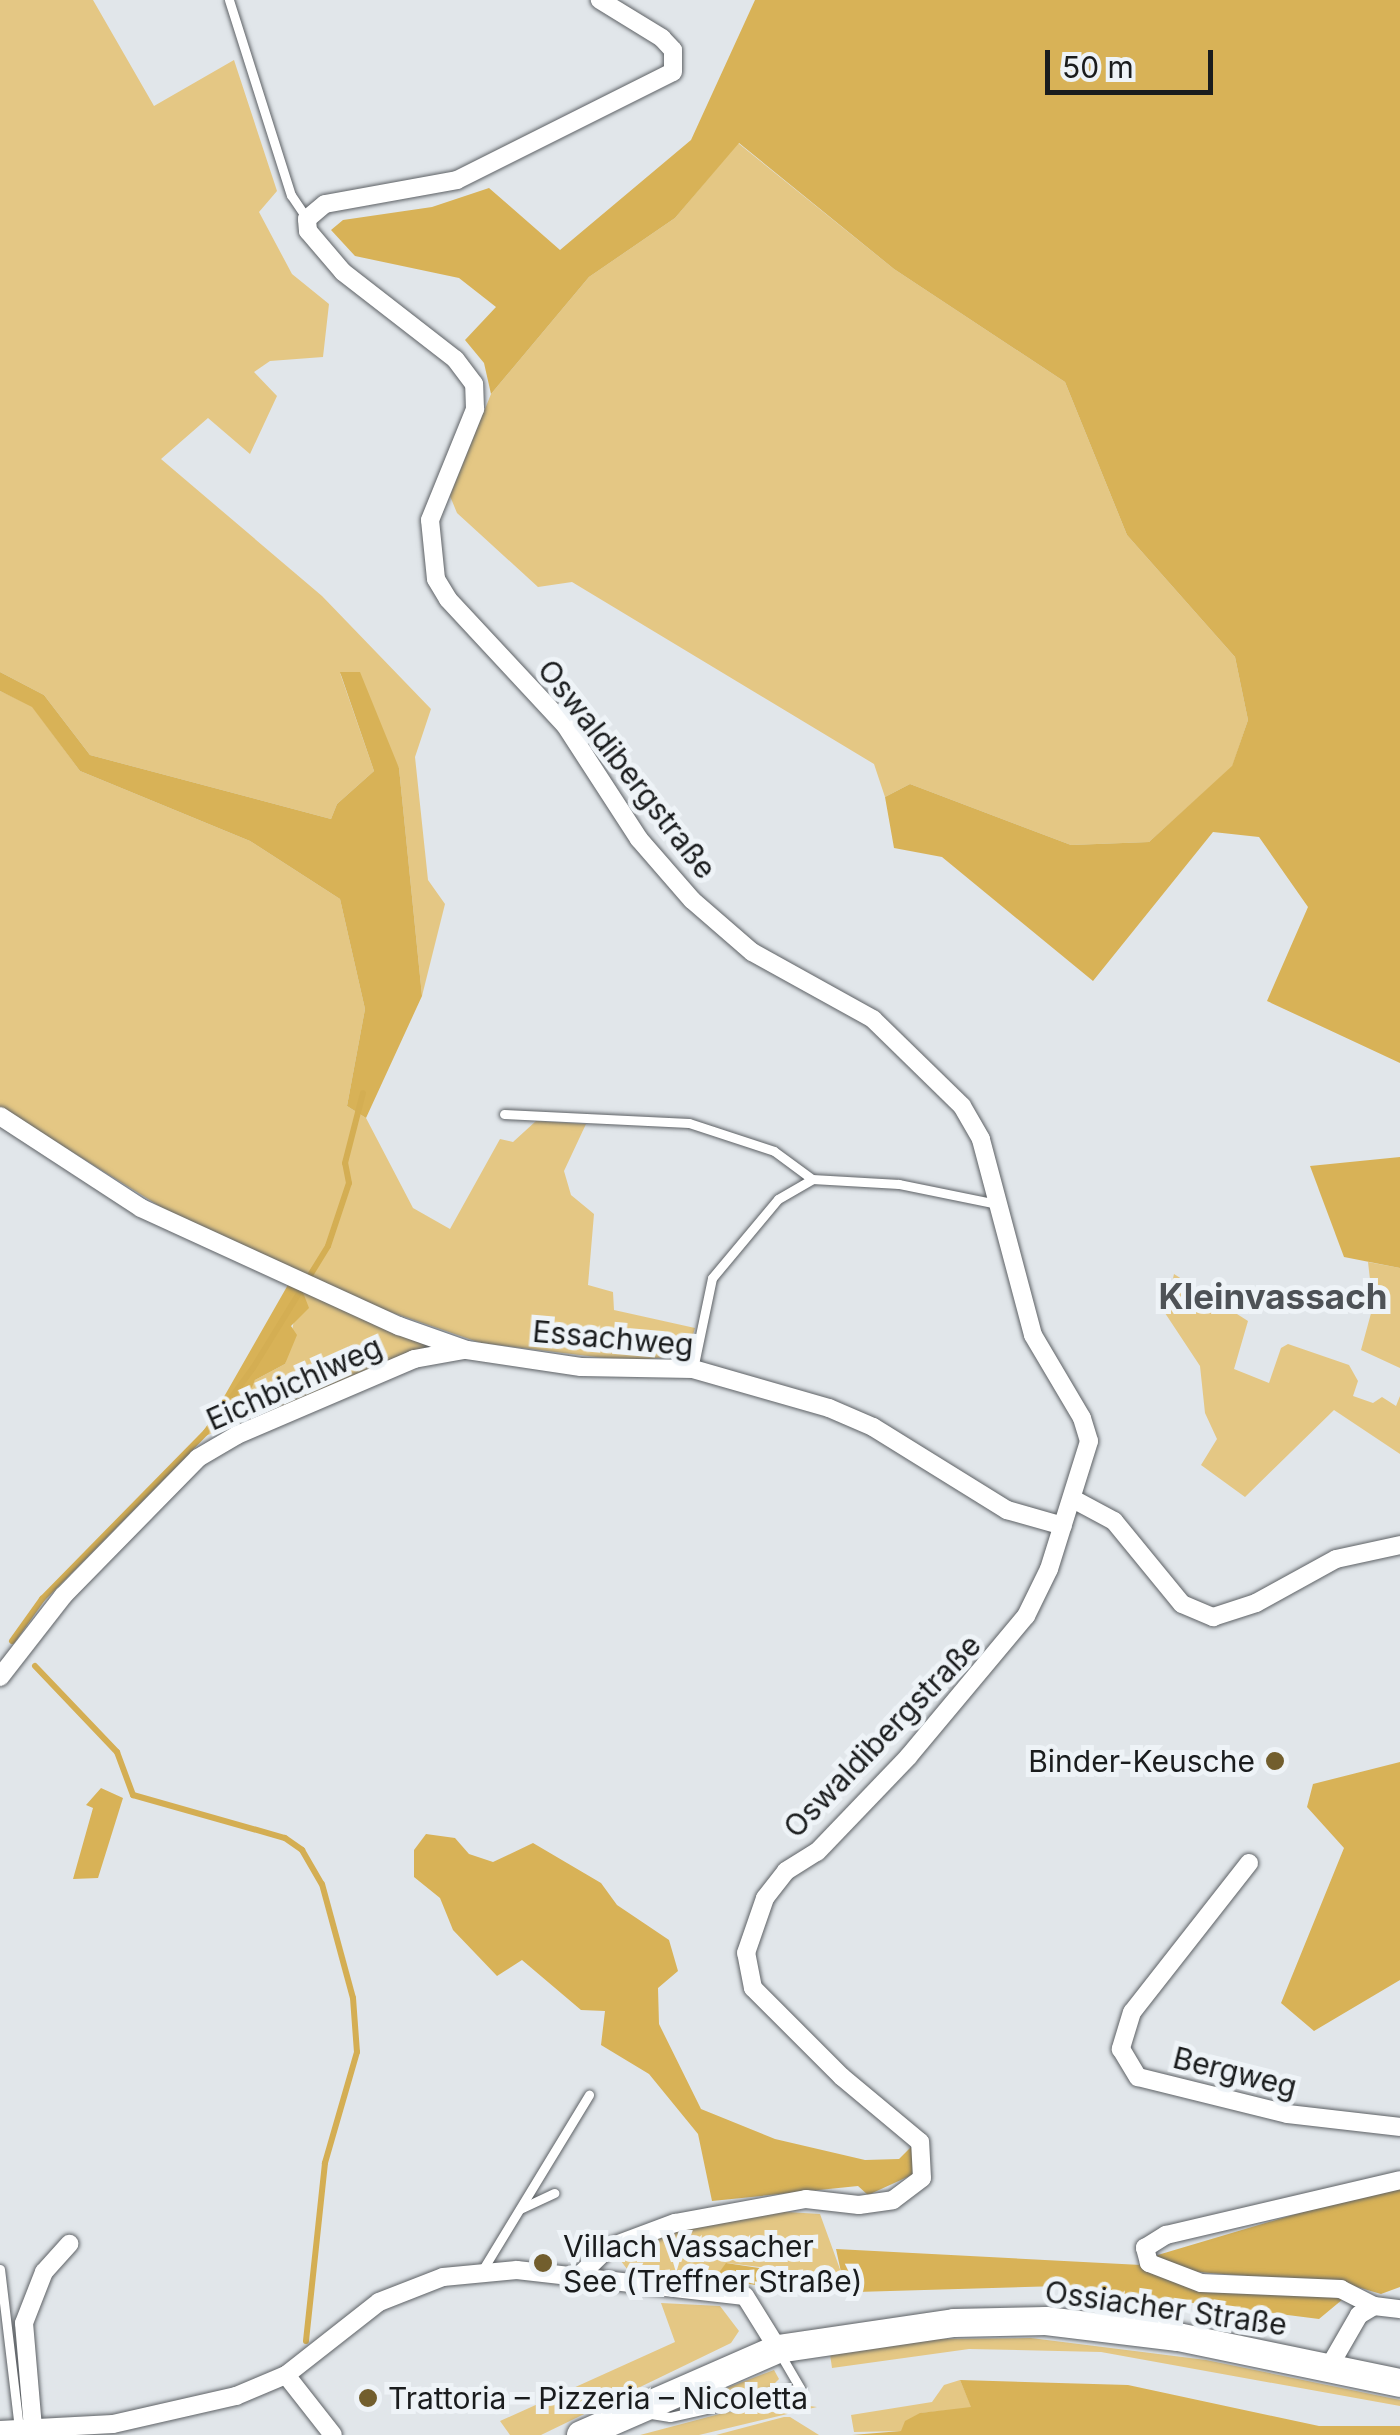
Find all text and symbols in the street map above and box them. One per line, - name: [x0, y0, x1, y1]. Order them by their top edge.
- scale bar: [1050, 30, 1218, 92]
- text: 50 m: [1062, 49, 1134, 85]
- street label: Oswaldibergstraße: [530, 652, 724, 886]
- district label: Kleinvassach: [1158, 1275, 1388, 1317]
- street label: Essachweg: [531, 1313, 695, 1363]
- street label: Eichbichlweg: [201, 1328, 387, 1438]
- street label: Oswaldibergstraße: [776, 1627, 988, 1845]
- place label: Binder-Keusche: [1028, 1743, 1255, 1779]
- marker: Binder-Keusche: [1264, 1750, 1286, 1772]
- street label: Bergweg: [1169, 2039, 1301, 2105]
- place label: Villach Vassacher See (Treffner Straße): [563, 2228, 862, 2298]
- marker: Villach Vassacher See (Treffner Straße): [532, 2252, 554, 2274]
- street label: Ossiacher Straße: [1043, 2273, 1289, 2343]
- place label: Trattoria – Pizzeria – Nicoletta: [388, 2380, 808, 2416]
- marker: Trattoria – Pizzeria – Nicoletta: [357, 2387, 379, 2409]

